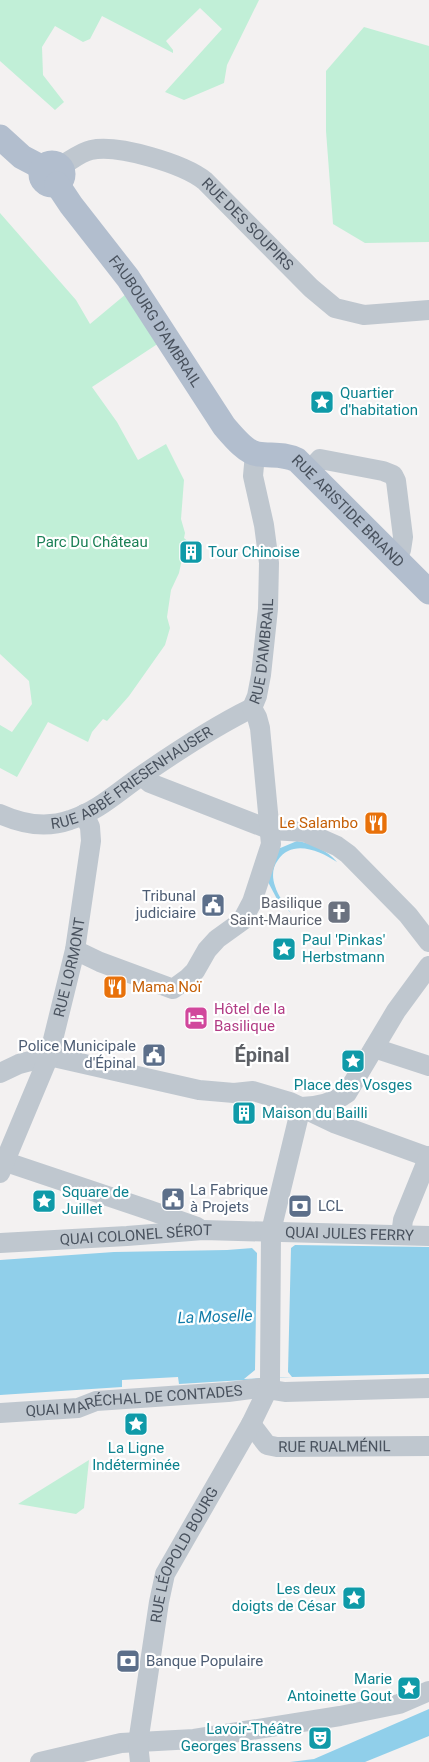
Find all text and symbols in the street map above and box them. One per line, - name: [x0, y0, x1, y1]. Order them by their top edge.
- street label: RUE DES SOUPIRS: [198, 174, 297, 274]
- street label: FAUBOURG D'AMBRAIL: [105, 252, 205, 390]
- place label: Quartier d'habitation: [340, 384, 418, 419]
- place icon: Quartier d'habitation: [309, 389, 335, 415]
- street label: RUE ARISTIDE BRIAND: [288, 451, 408, 571]
- park label: Parc Du Château: [36, 533, 148, 551]
- building icon: Tour Chinoise: [178, 539, 204, 565]
- place label: Tour Chinoise: [208, 543, 300, 561]
- street label: RUE D'AMBRAIL: [246, 598, 277, 707]
- street label: RUE ABBÉ FRIESENHAUSER: [50, 722, 216, 833]
- restaurant icon: Le Salambo: [363, 810, 389, 836]
- place label: Le Salambo: [279, 814, 358, 832]
- place label: Tribunal judiciaire: [135, 887, 196, 922]
- public building icon: Tribunal judiciaire: [200, 892, 226, 918]
- place label: Basilique Saint-Maurice: [230, 894, 322, 929]
- church icon: Basilique Saint-Maurice: [326, 899, 352, 925]
- street label: RUE LORMONT: [50, 916, 89, 1019]
- place label: Paul 'Pinkas' Herbstmann: [302, 931, 385, 966]
- place icon: Paul 'Pinkas' Herbstmann: [271, 936, 297, 962]
- restaurant icon: Mama Noï: [102, 974, 128, 1000]
- place label: Mama Noï: [132, 978, 203, 996]
- place label: Hôtel de la Basilique: [214, 1000, 285, 1035]
- hotel icon: Hôtel de la Basilique: [183, 1005, 209, 1031]
- place label: Police Municipale d'Épinal: [18, 1037, 136, 1072]
- public building icon: Police Municipale d'Épinal: [141, 1042, 167, 1068]
- district label: Épinal: [235, 1043, 290, 1067]
- place icon: Place des Vosges: [340, 1048, 366, 1074]
- place label: Place des Vosges: [294, 1076, 412, 1094]
- building icon: Maison du Bailli: [231, 1100, 257, 1126]
- place label: Maison du Bailli: [262, 1104, 368, 1122]
- place label: La Fabrique à Projets: [190, 1181, 268, 1216]
- place label: Square de Juillet: [62, 1183, 129, 1218]
- public building icon: La Fabrique à Projets: [160, 1186, 186, 1212]
- place icon: Square de Juillet: [31, 1188, 57, 1214]
- bank icon: LCL: [287, 1193, 313, 1219]
- place label: LCL: [318, 1197, 343, 1215]
- street label: QUAI COLONEL SÉROT: [59, 1221, 212, 1249]
- street label: QUAI JULES FERRY: [285, 1223, 414, 1245]
- water label: La Moselle: [177, 1306, 253, 1327]
- street label: QUAI MARÉCHAL DE CONTADES: [25, 1381, 244, 1420]
- place icon: La Ligne Indéterminée: [123, 1411, 149, 1437]
- street label: RUE RUALMÉNIL: [278, 1437, 391, 1456]
- place label: La Ligne Indéterminée: [92, 1439, 180, 1474]
- street label: RUE LÉOPOLD BOURG: [147, 1484, 222, 1624]
- place label: Les deux doigts de César: [232, 1580, 337, 1615]
- place icon: Les deux doigts de César: [341, 1585, 367, 1611]
- bank icon: Banque Populaire: [115, 1648, 141, 1674]
- place label: Banque Populaire: [146, 1652, 263, 1670]
- place label: Marie Antoinette Gout: [287, 1670, 392, 1705]
- place icon: Marie Antoinette Gout: [396, 1675, 422, 1701]
- place label: Lavoir-Théâtre Georges Brassens: [181, 1720, 302, 1755]
- theatre icon: Lavoir-Théâtre Georges Brassens: [307, 1725, 333, 1751]

